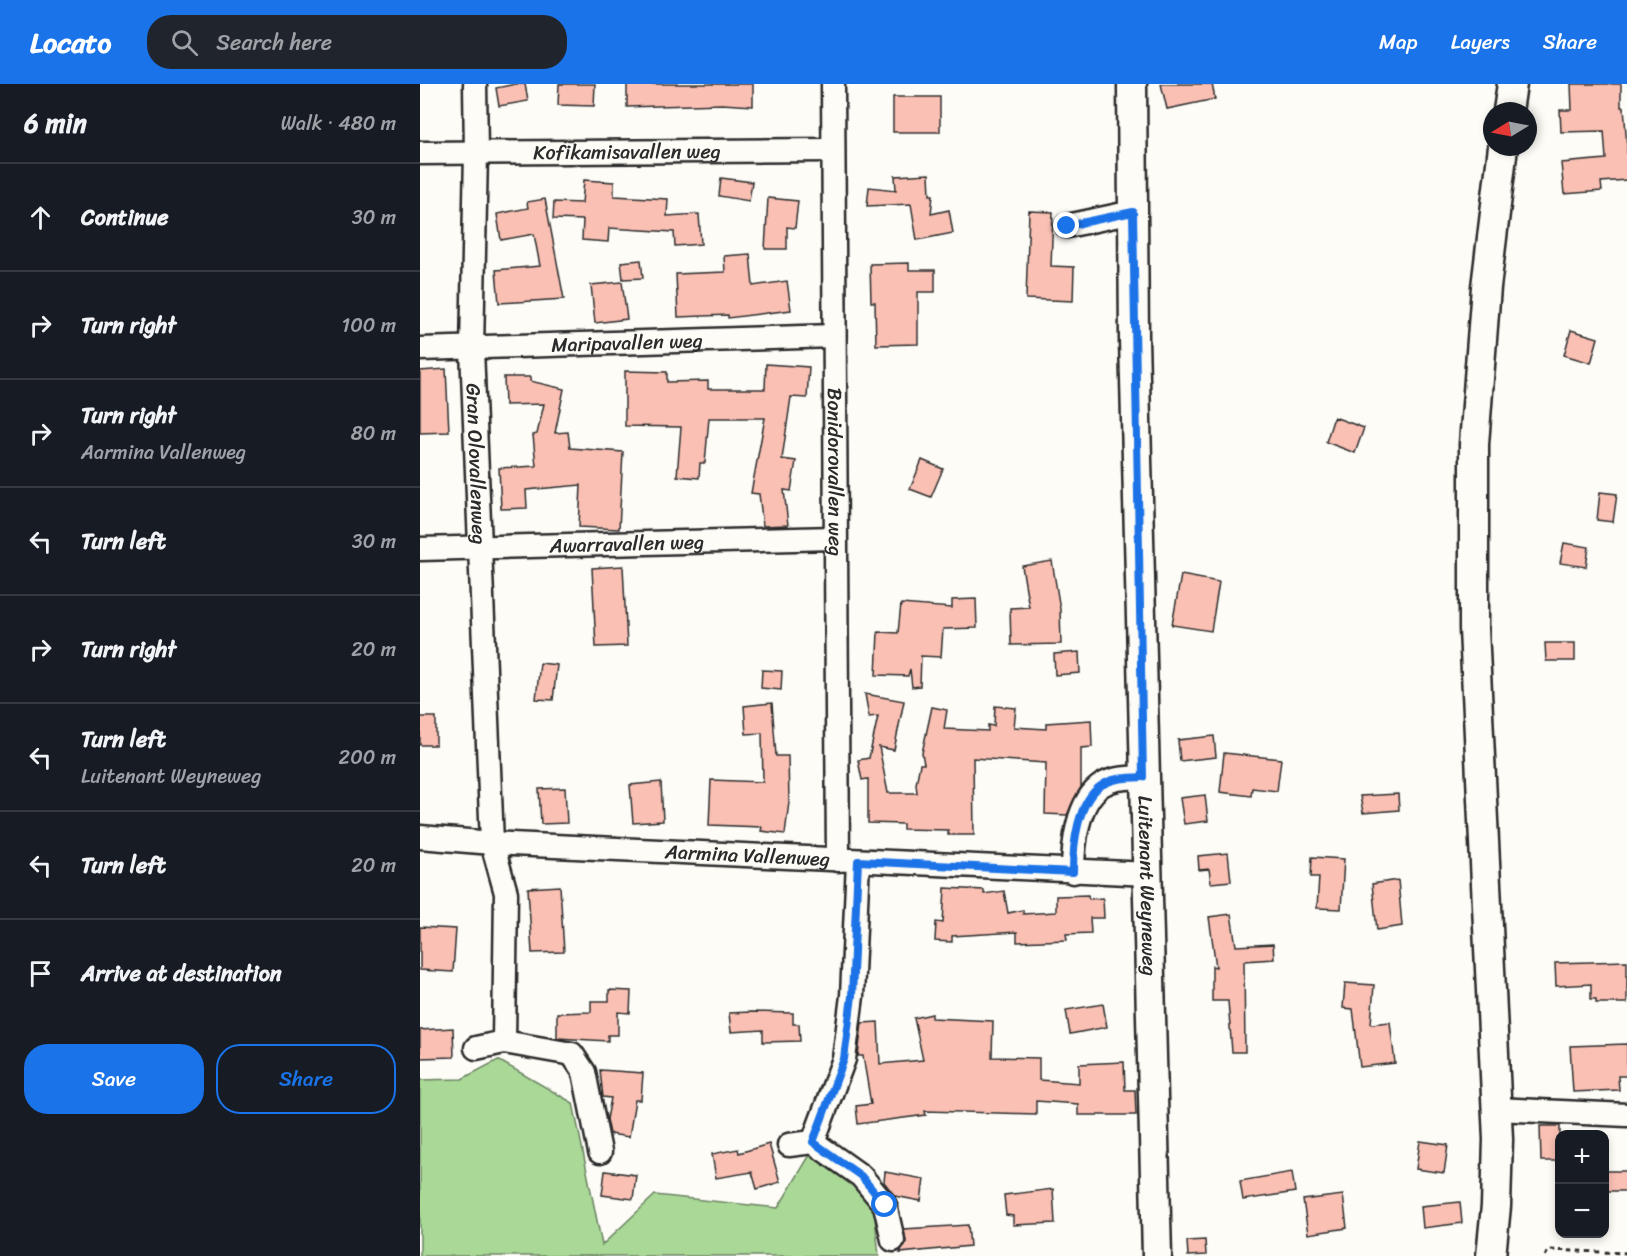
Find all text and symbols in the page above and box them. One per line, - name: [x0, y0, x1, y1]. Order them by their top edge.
- search box: [147, 15, 567, 69]
- text: Locato: [30, 18, 111, 67]
- text: Search here: [216, 23, 332, 62]
- text: Map: [1379, 23, 1418, 61]
- text: Layers: [1451, 23, 1510, 61]
- text: Share: [1543, 23, 1597, 61]
- icon: search: [168, 26, 201, 59]
- text: 6 min: [24, 100, 87, 146]
- north arrow: [1483, 102, 1537, 156]
- text: Walk · 480 m: [281, 106, 396, 141]
- street label: Kofikamisavallen weg: [533, 133, 721, 170]
- text: Continue: [81, 198, 169, 237]
- text: 30 m: [352, 200, 396, 235]
- icon: ahead: [24, 201, 57, 234]
- route end: [1053, 212, 1079, 238]
- text: Turn right: [81, 306, 176, 345]
- text: 100 m: [342, 308, 396, 343]
- icon: right: [24, 309, 57, 342]
- street label: Maripavallen weg: [551, 323, 703, 362]
- street label: Gran Olovallenweg: [456, 382, 497, 545]
- street label: Bonidorovallen weg: [817, 388, 854, 556]
- text: Turn right: [81, 396, 176, 435]
- text: 80 m: [351, 416, 396, 451]
- icon: right: [24, 417, 57, 450]
- text: Aarmina Vallenweg: [81, 435, 246, 470]
- text: Turn left: [81, 522, 166, 561]
- text: 30 m: [352, 524, 396, 559]
- street label: Awarravallen weg: [548, 524, 705, 563]
- icon: left: [24, 525, 57, 558]
- text: Turn right: [81, 630, 176, 669]
- text: 20 m: [351, 632, 396, 667]
- icon: right: [24, 633, 57, 666]
- text: Turn left: [81, 720, 166, 759]
- text: 200 m: [339, 740, 396, 775]
- icon: left: [24, 741, 57, 774]
- text: Luitenant Weyneweg: [81, 759, 261, 794]
- street label: Luitenant Weyneweg: [1128, 795, 1167, 976]
- street label: Aarmina Vallenweg: [663, 834, 831, 876]
- text: Turn left: [81, 846, 166, 885]
- text: 20 m: [351, 848, 396, 883]
- icon: left: [24, 849, 57, 882]
- text: Arrive at destination: [81, 954, 282, 993]
- icon: arrive: [24, 957, 57, 990]
- button: Save: [24, 1044, 204, 1114]
- button: Share: [216, 1044, 396, 1114]
- map controls: [1555, 1130, 1609, 1238]
- button: +: [1555, 1130, 1609, 1184]
- button: −: [1555, 1184, 1609, 1238]
- route start: [871, 1191, 897, 1217]

